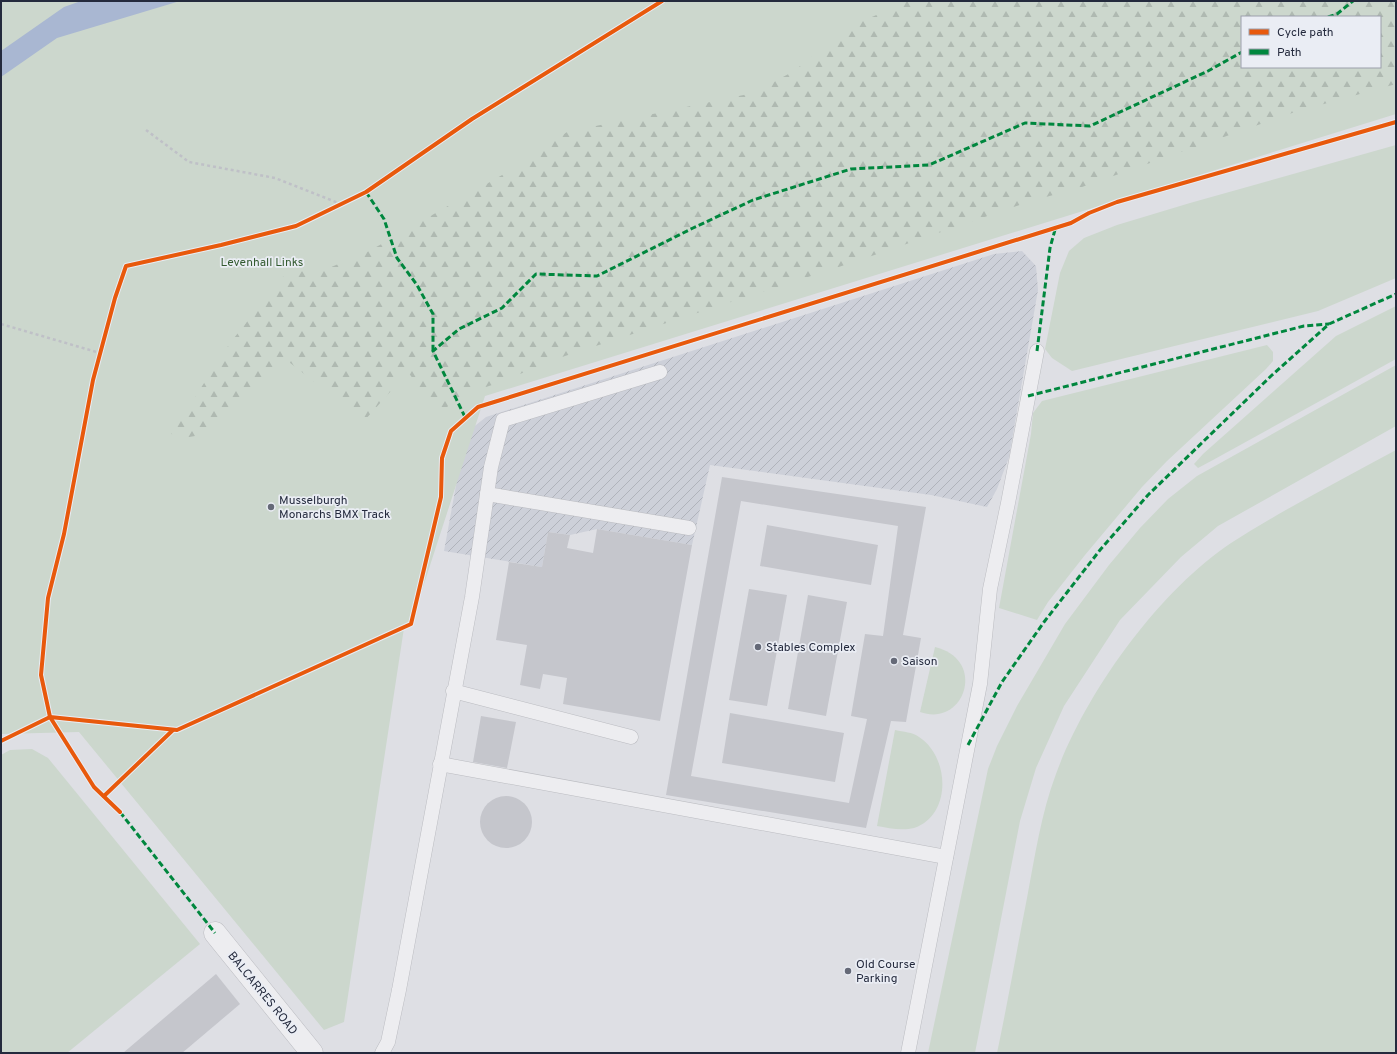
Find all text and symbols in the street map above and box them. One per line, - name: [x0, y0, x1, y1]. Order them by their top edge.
- legend: [1241, 16, 1381, 68]
- text: Cycle path: [1277, 25, 1334, 41]
- text: Path: [1277, 45, 1302, 61]
- park label: Levenhall Links: [221, 255, 303, 271]
- place label: Musselburgh Monarchs BMX Track: [279, 493, 390, 523]
- marker: Musselburgh Monarchs BMX Track: [266, 502, 276, 512]
- place label: Stables Complex: [766, 640, 855, 656]
- marker: Stables Complex: [753, 642, 763, 652]
- place label: Saison: [902, 654, 937, 670]
- marker: Saison: [889, 656, 899, 666]
- street label: BALCARRES ROAD: [224, 949, 301, 1039]
- place label: Old Course Parking: [856, 957, 915, 987]
- marker: Old Course Parking: [843, 966, 853, 976]

